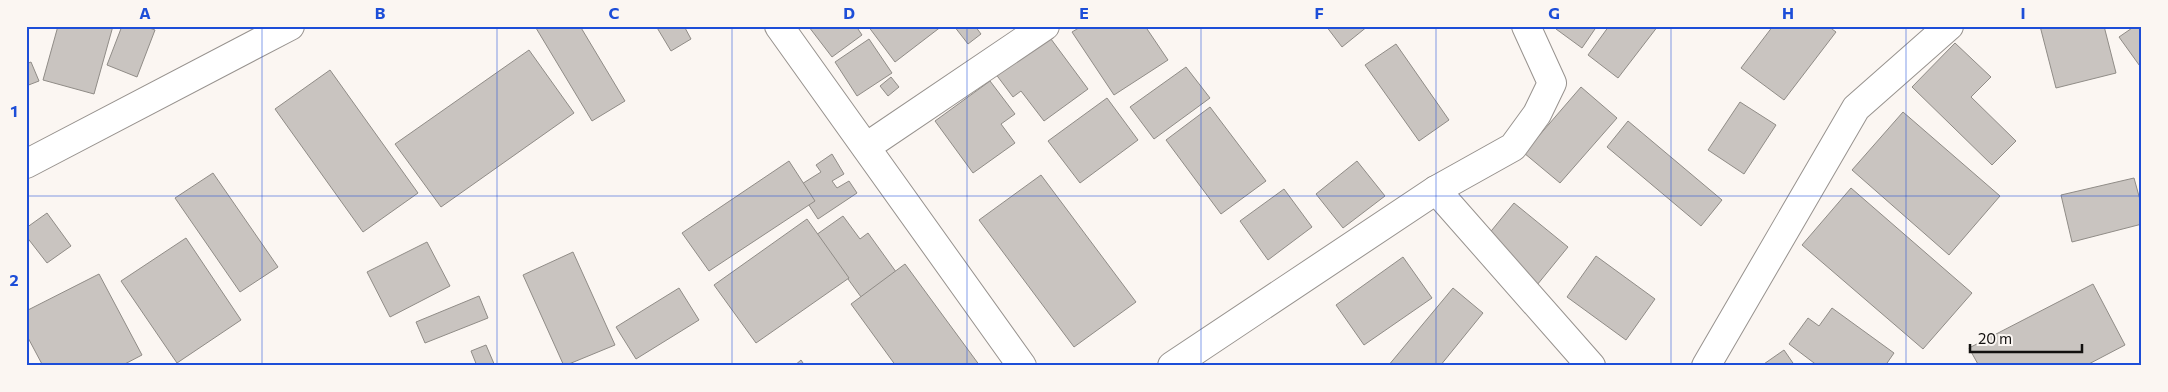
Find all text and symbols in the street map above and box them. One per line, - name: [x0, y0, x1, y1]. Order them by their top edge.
- text: A: [139, 3, 151, 22]
- text: B: [375, 3, 386, 22]
- text: C: [609, 3, 620, 22]
- text: D: [843, 3, 855, 22]
- text: E: [1079, 3, 1089, 22]
- text: F: [1314, 3, 1324, 22]
- text: G: [1548, 3, 1560, 22]
- text: H: [1782, 3, 1794, 22]
- text: I: [2020, 3, 2026, 22]
- text: 1: [10, 101, 18, 120]
- text: 2: [9, 270, 19, 289]
- scale bar: [1970, 322, 2083, 354]
- text: 20 m: [1978, 329, 2012, 347]

